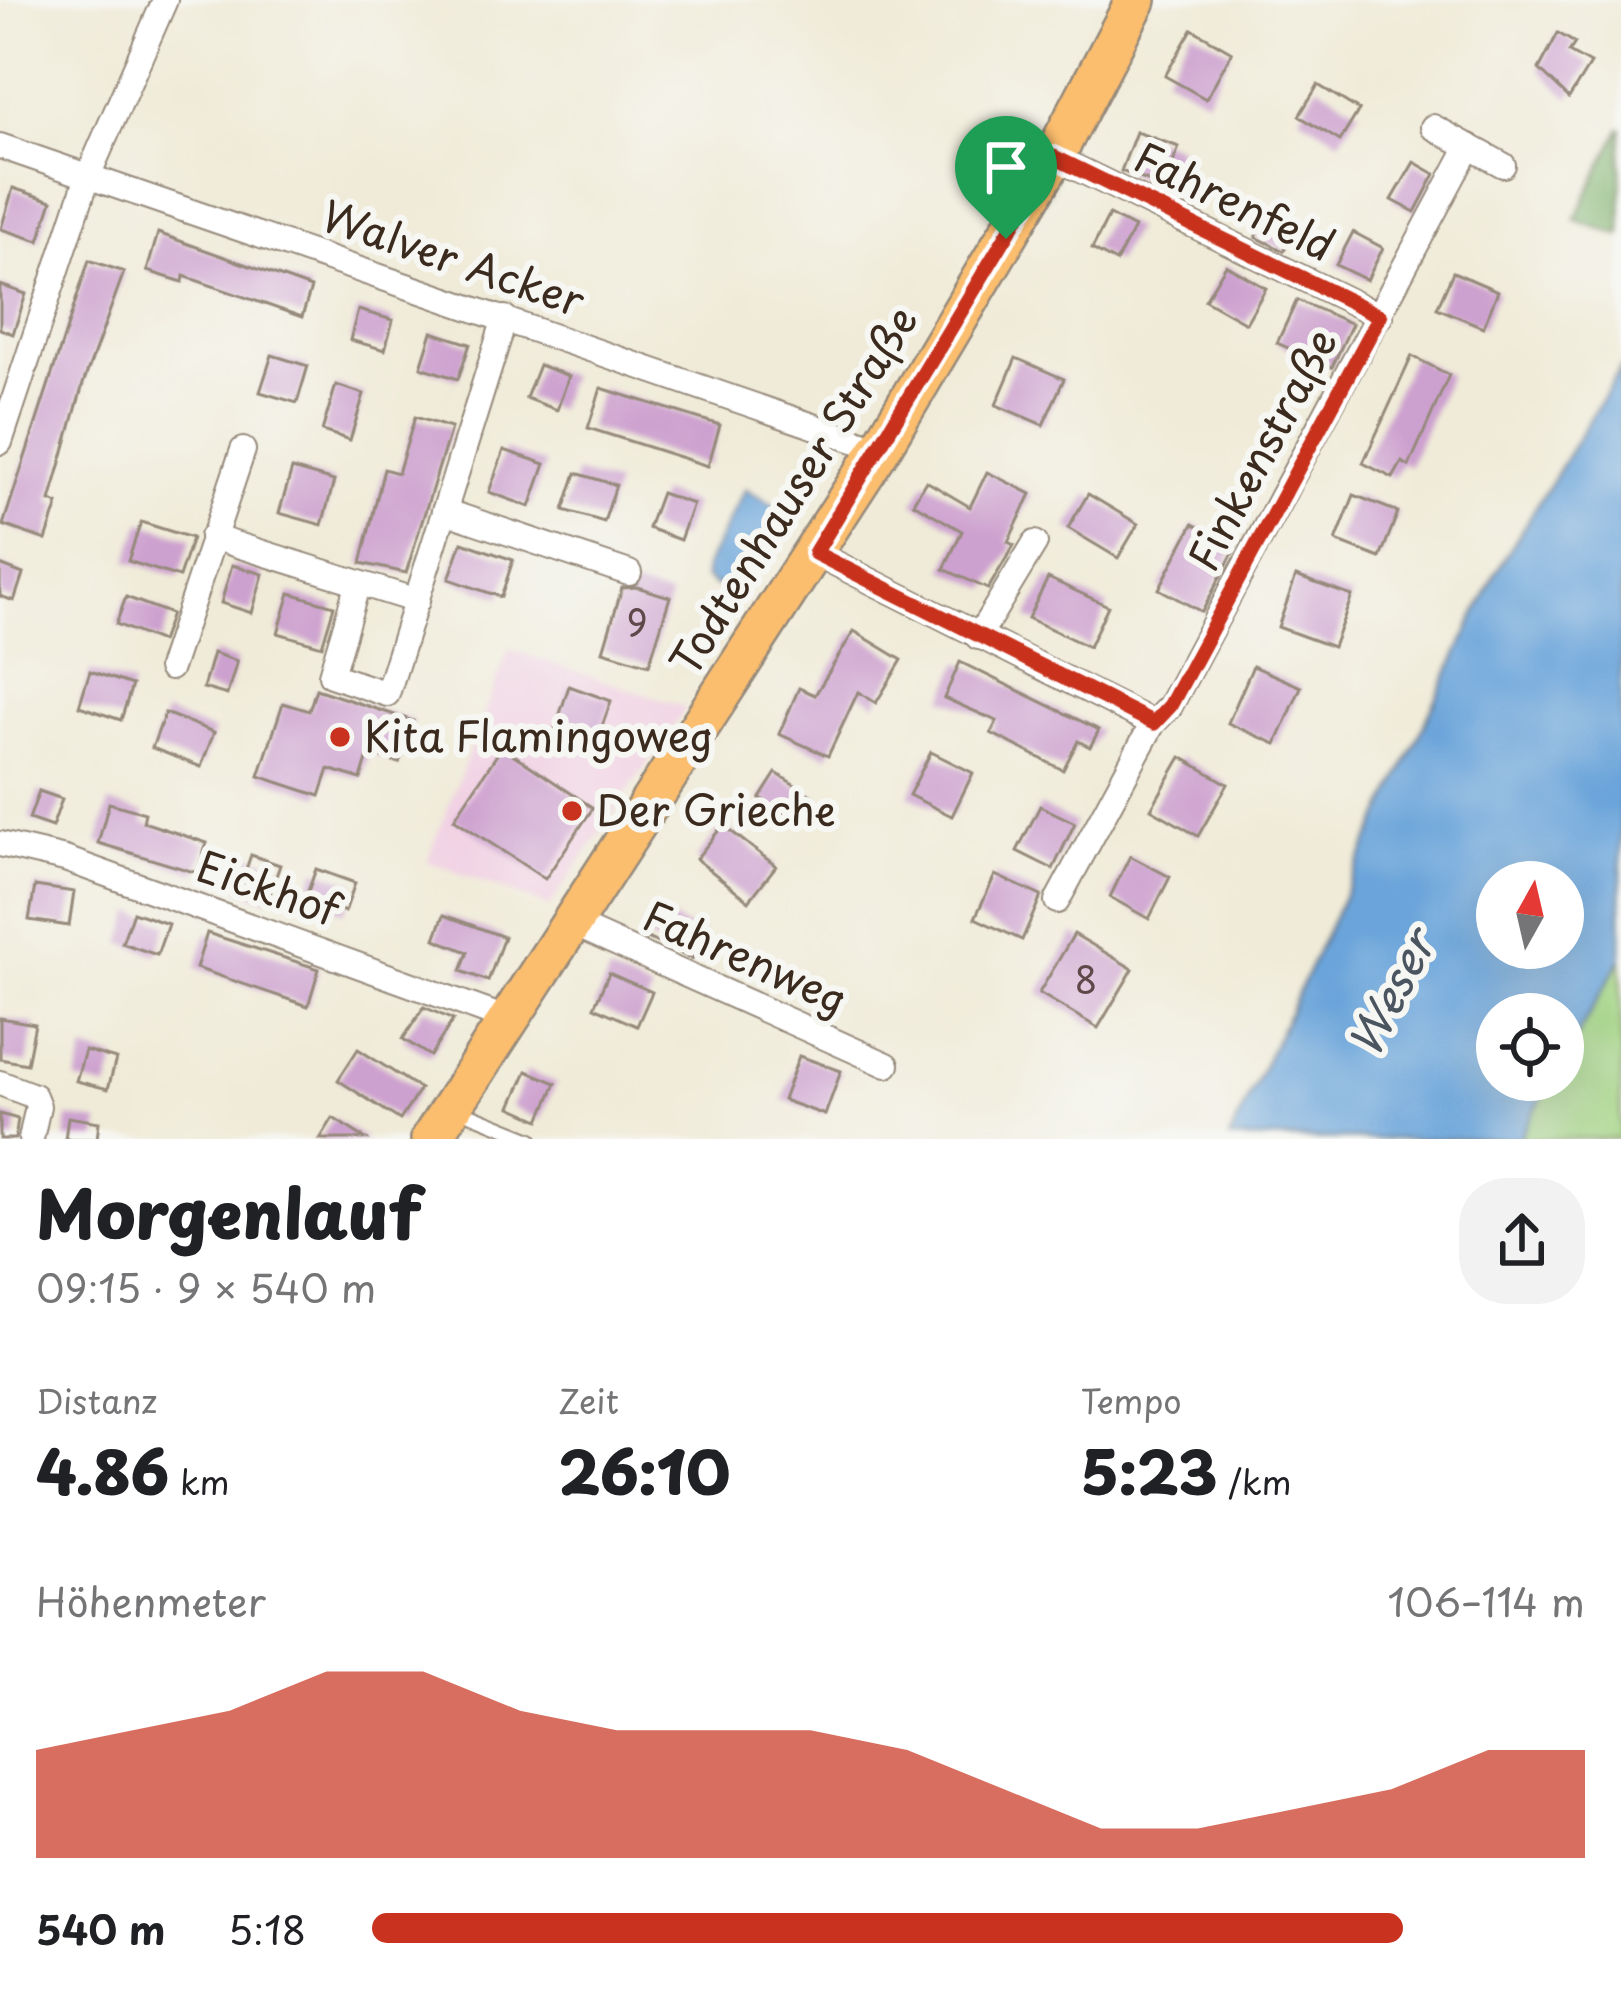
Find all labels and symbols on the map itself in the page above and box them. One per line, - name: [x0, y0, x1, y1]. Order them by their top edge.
- pin: [955, 116, 1057, 239]
- street label: Fahrenfeld: [1124, 124, 1346, 275]
- street label: Walver Acker: [314, 182, 594, 331]
- street label: Todtenhauser Straße: [652, 293, 931, 687]
- street label: Finkenstraße: [1170, 316, 1351, 581]
- house number: 9: [626, 595, 648, 649]
- place label: Kita Flamingoweg: [364, 703, 713, 766]
- marker: Kita Flamingoweg: [327, 724, 353, 750]
- place label: Der Grieche: [596, 777, 836, 840]
- marker: Der Grieche: [559, 798, 585, 824]
- street label: Eickhof: [189, 833, 351, 941]
- north arrow: [1476, 861, 1584, 969]
- street label: Fahrenweg: [634, 883, 858, 1029]
- water label: Weser: [1329, 912, 1453, 1067]
- house number: 8: [1075, 952, 1097, 1006]

